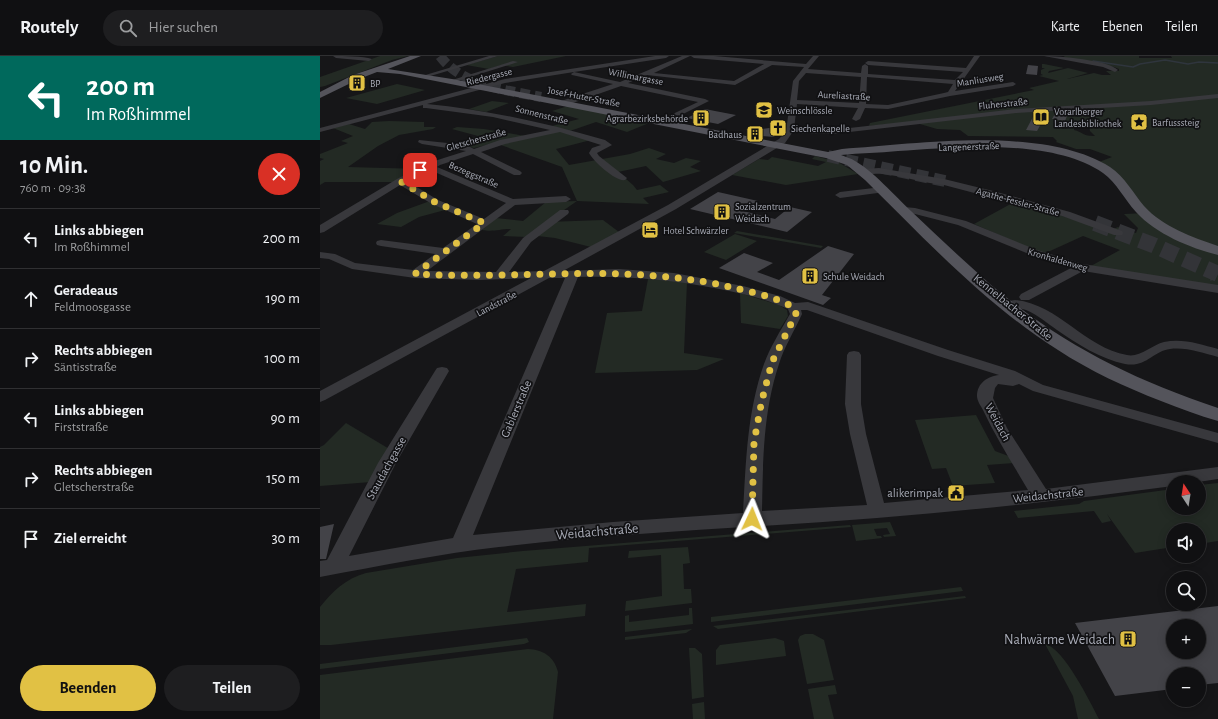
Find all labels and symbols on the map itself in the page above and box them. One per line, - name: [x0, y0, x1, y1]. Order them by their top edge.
- street label: Riedergasse: [465, 66, 514, 88]
- street label: Willimargasse: [607, 67, 665, 87]
- street label: Manliusweg: [956, 71, 1004, 89]
- building icon: BP: [347, 73, 367, 93]
- place label: BP: [370, 79, 381, 89]
- street label: Josef-Huter-Straße: [547, 85, 621, 109]
- street label: Aureliastraße: [817, 90, 871, 102]
- street label: Fluherstraße: [978, 96, 1029, 112]
- school or university icon: Weinschlössle: [754, 100, 774, 120]
- street label: Sonnenstraße: [514, 104, 570, 126]
- place label: Weinschlössle: [777, 106, 833, 116]
- library icon: Vorarlberger Landesbibliothek: [1031, 107, 1051, 127]
- place label: Vorarlberger Landesbibliothek: [1054, 107, 1122, 129]
- building icon: Agrarbezirksbehörde: [691, 108, 711, 128]
- place icon: Barfusssteig: [1129, 112, 1149, 132]
- place label: Agrarbezirksbehörde: [606, 114, 688, 124]
- church icon: Siechenkapelle: [768, 118, 788, 138]
- place label: Barfusssteig: [1152, 118, 1199, 128]
- building icon: Badhaus: [745, 124, 765, 144]
- place label: Siechenkapelle: [791, 124, 850, 134]
- street label: Gletscherstraße: [445, 127, 508, 153]
- place label: Badhaus: [708, 130, 742, 140]
- street label: Langenerstraße: [938, 141, 1000, 153]
- pin: [403, 153, 437, 187]
- street label: Bezeggstraße: [447, 160, 500, 190]
- street label: Agathe-Fessler-Straße: [975, 186, 1061, 218]
- building icon: Sozialzentrum Weidach: [712, 202, 732, 222]
- place label: Sozialzentrum Weidach: [735, 202, 791, 224]
- hotel icon: Hotel Schwärzler: [640, 220, 660, 240]
- place label: Hotel Schwärzler: [663, 226, 729, 236]
- street label: Kronhaldenweg: [1027, 247, 1089, 273]
- building icon: Schule Weidach: [800, 266, 820, 286]
- place label: Schule Weidach: [823, 272, 885, 282]
- street label: Kennelbacher Straße: [971, 272, 1055, 342]
- street label: Landstraße: [475, 289, 519, 319]
- street label: Gablerstraße: [499, 379, 533, 439]
- street label: Weidach: [983, 401, 1013, 443]
- street label: Staudachgasse: [364, 435, 408, 501]
- north arrow: [1166, 475, 1206, 515]
- public building icon: alikerimpak: [946, 483, 966, 503]
- street label: Weidachstraße: [1012, 485, 1084, 505]
- place label: alikerimpak: [887, 487, 944, 499]
- position arrow: [731, 498, 773, 540]
- street label: Weidachstraße: [555, 521, 639, 543]
- building icon: Nahwärme Weidach: [1118, 629, 1138, 649]
- place label: Nahwärme Weidach: [1004, 633, 1115, 647]

